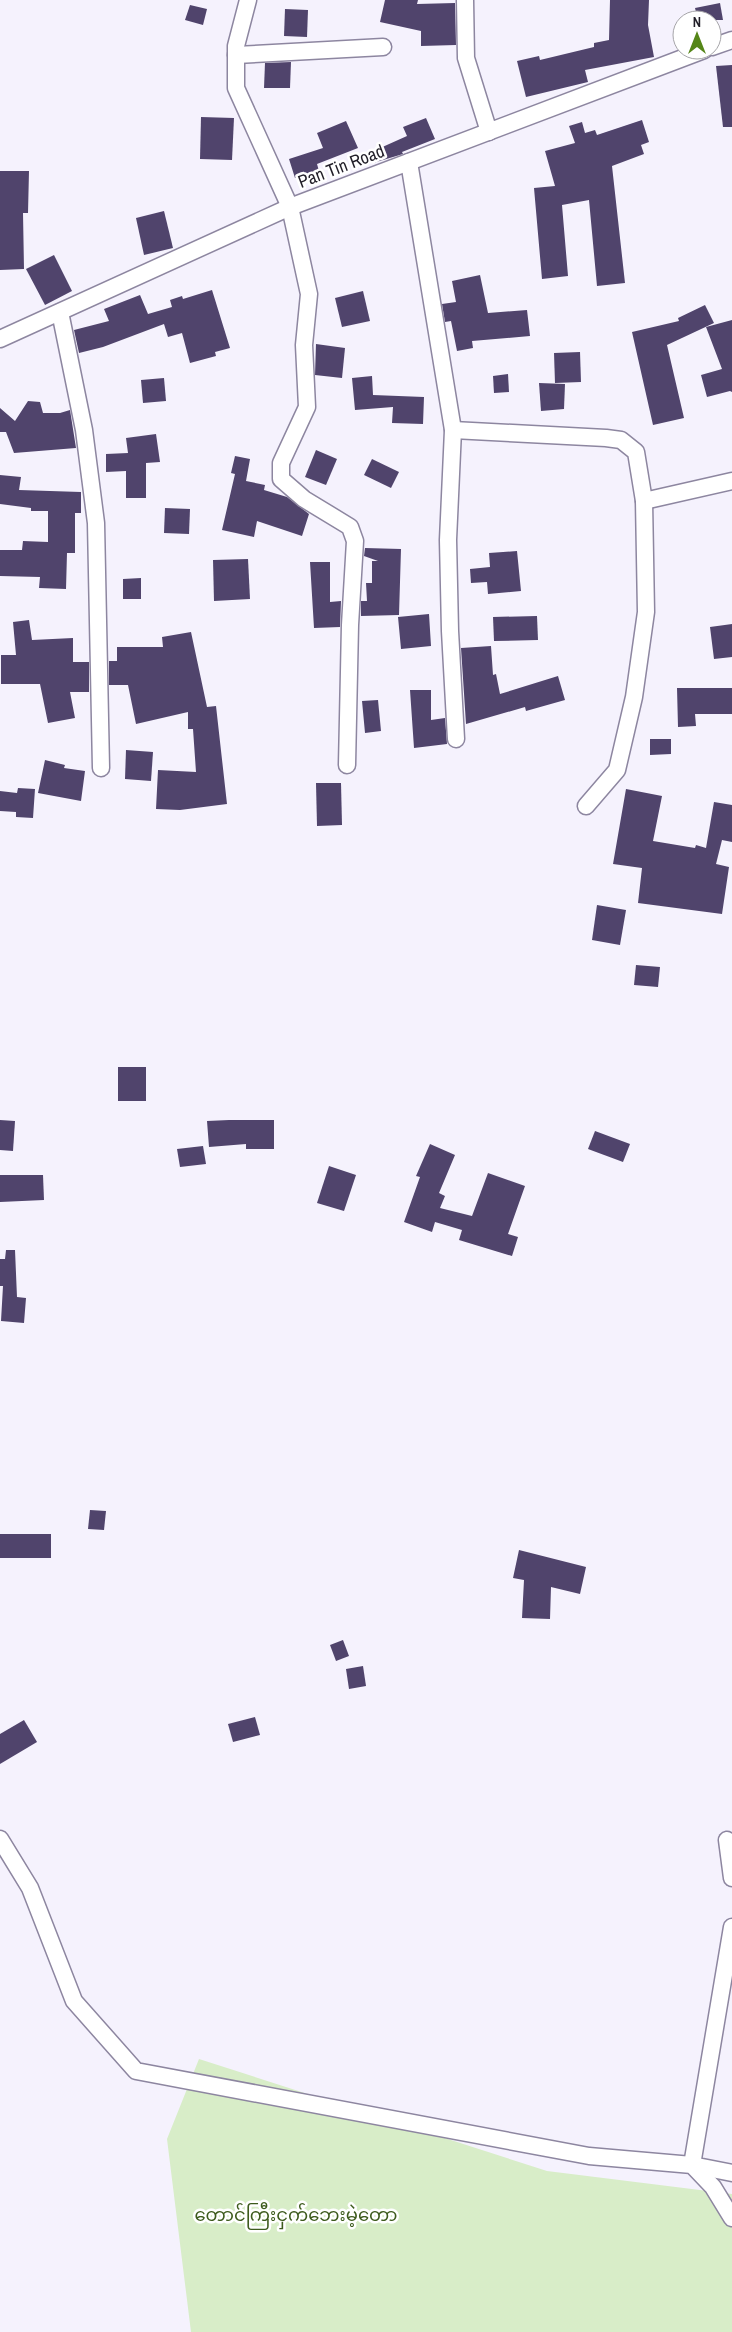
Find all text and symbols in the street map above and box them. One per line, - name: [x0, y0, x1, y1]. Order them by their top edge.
- north arrow: [672, 10, 722, 60]
- text: N: [693, 13, 701, 31]
- street label: Pan Tin Road: [294, 138, 388, 194]
- park label: တောင်ကြီးငှက်ဘေးမဲ့တော: [194, 2201, 398, 2230]

